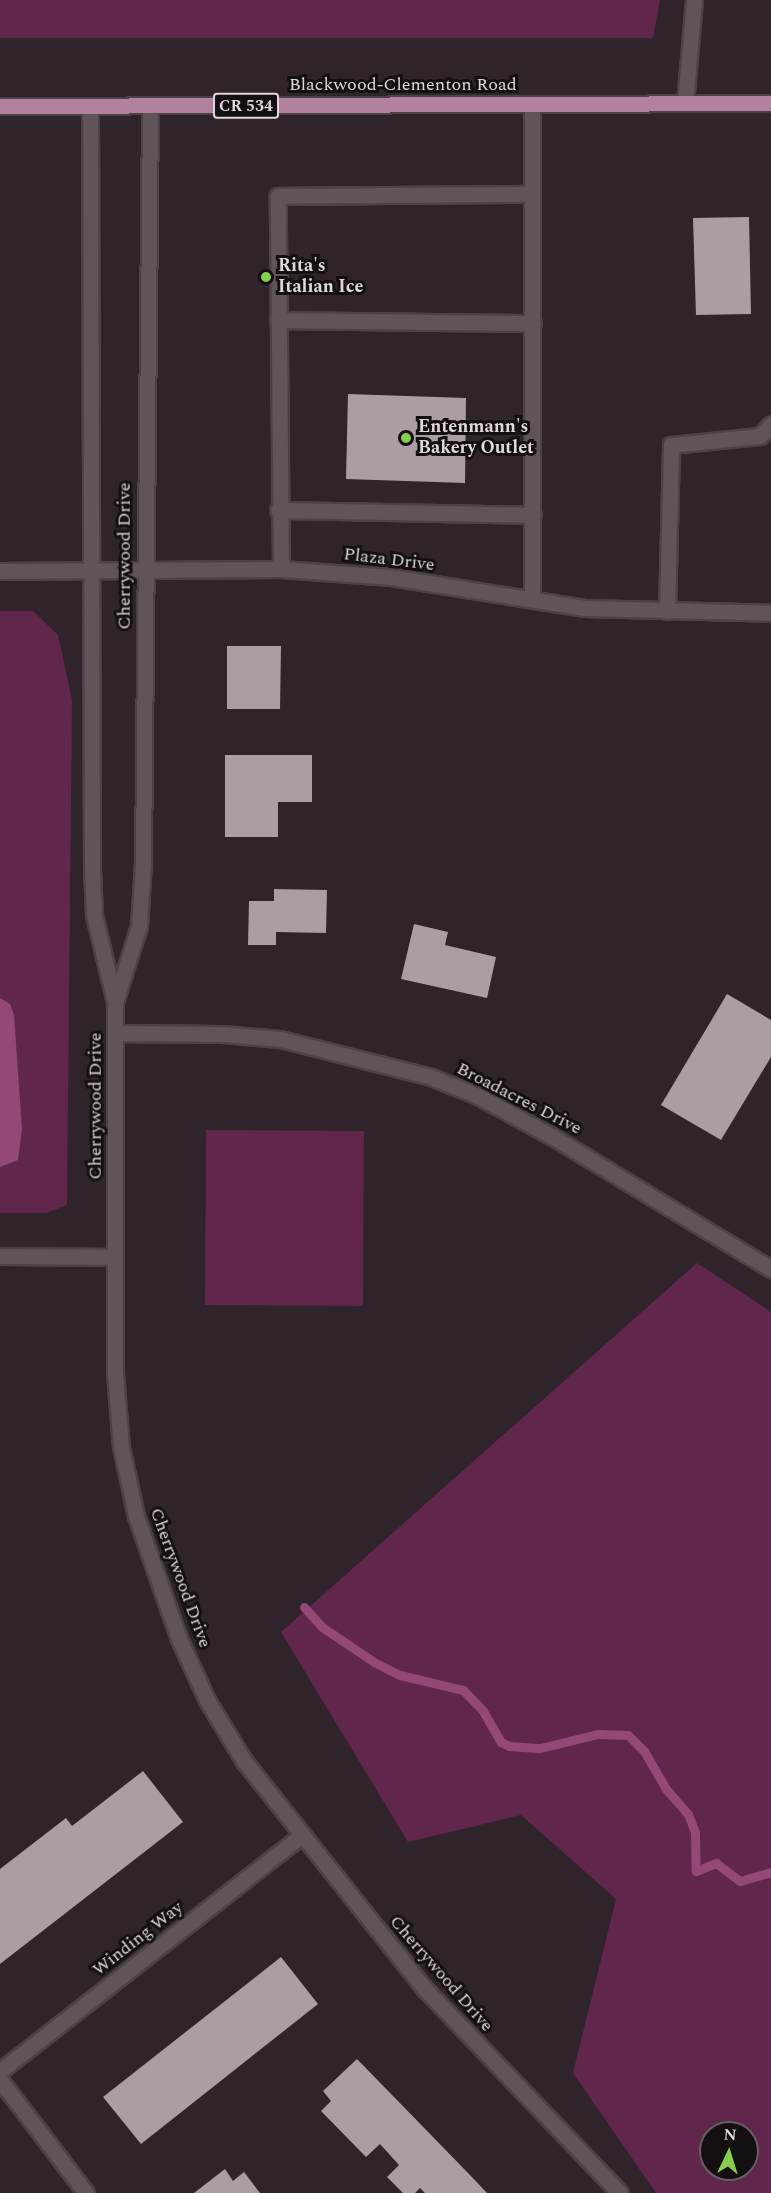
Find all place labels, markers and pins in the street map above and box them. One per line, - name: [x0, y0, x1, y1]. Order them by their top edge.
- place label: Rita's Italian Ice: [278, 256, 363, 298]
- marker: Rita's Italian Ice: [259, 270, 273, 284]
- place label: Entenmann's Bakery Outlet: [418, 417, 534, 460]
- marker: Entenmann's Bakery Outlet: [399, 431, 413, 445]

